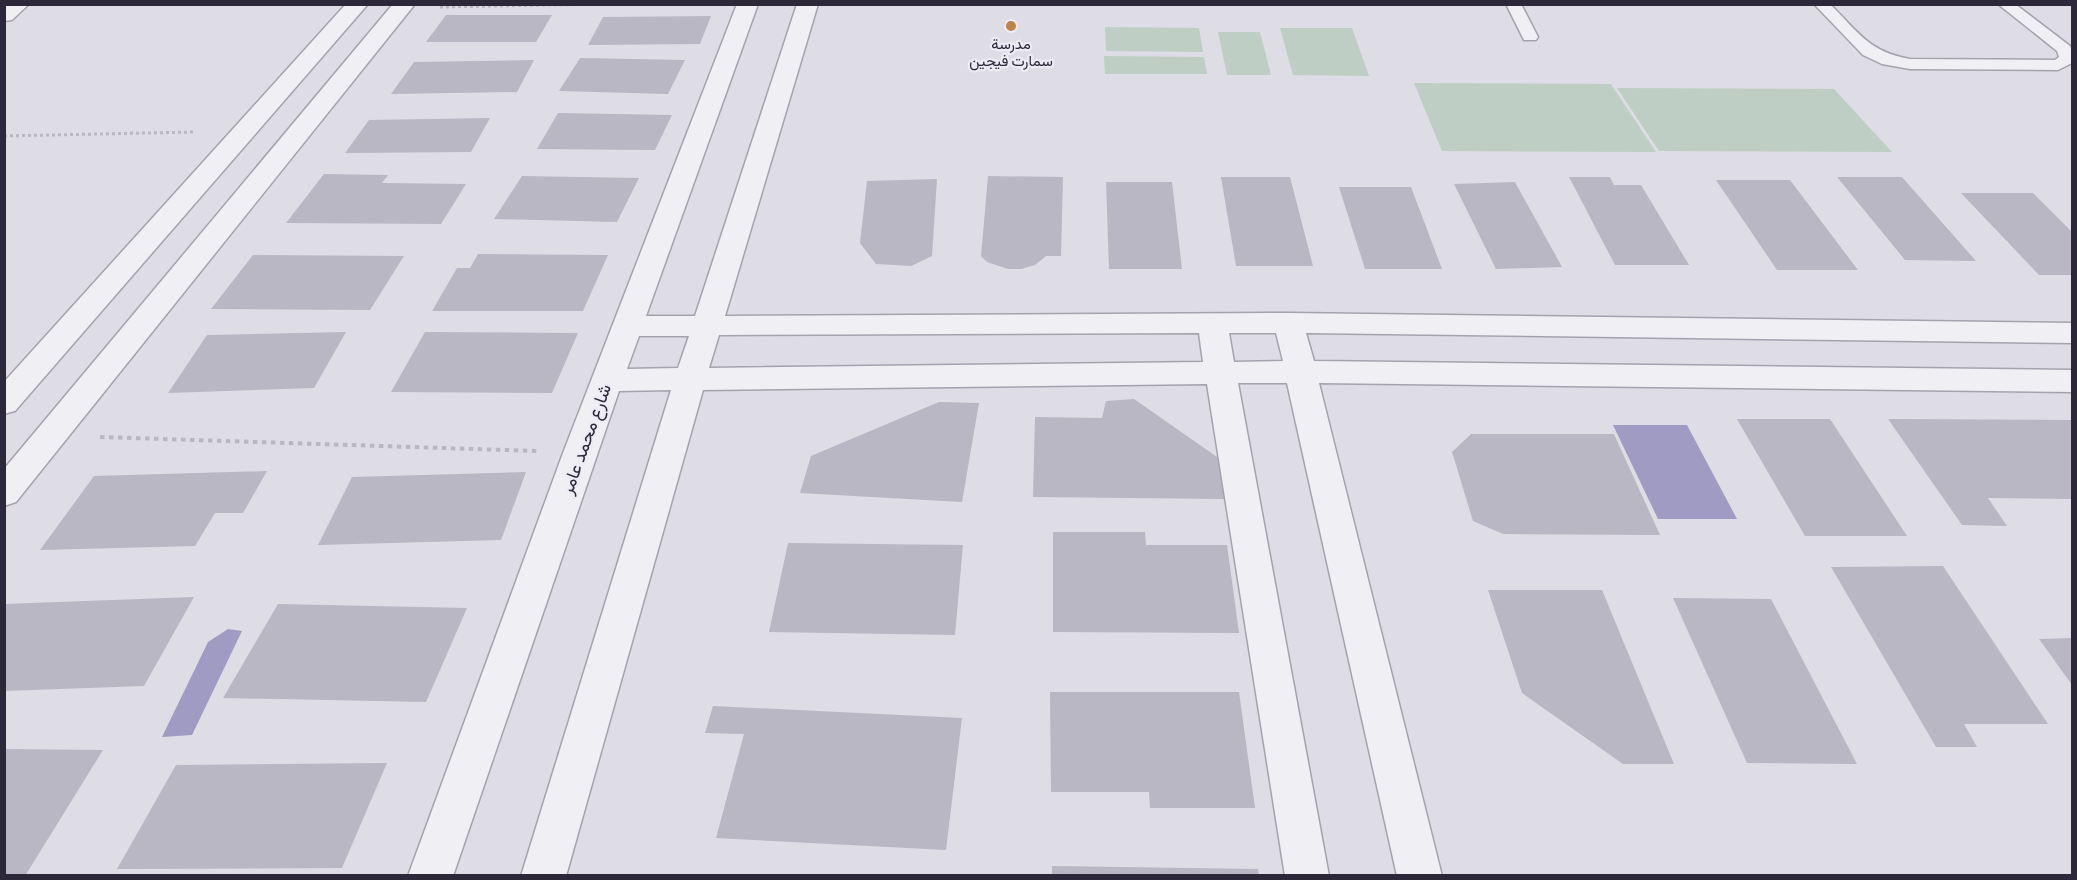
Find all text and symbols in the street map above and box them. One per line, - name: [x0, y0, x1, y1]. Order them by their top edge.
- marker: مدرسة سمارت فيجين: [1004, 19, 1018, 33]
- place label: مدرسة سمارت فيجين: [969, 34, 1053, 72]
- street label: شارع محمد عامر: [555, 380, 618, 499]

